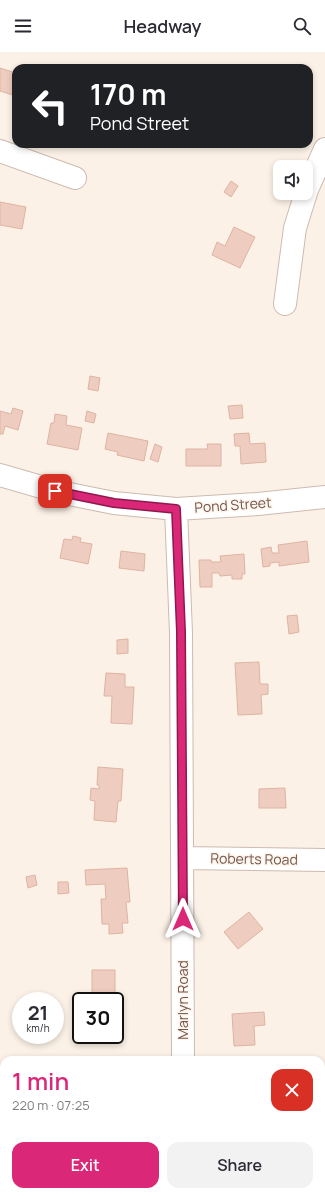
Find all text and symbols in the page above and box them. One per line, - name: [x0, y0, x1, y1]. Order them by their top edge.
- text: Headway: [124, 14, 201, 38]
- icon: menu: [12, 15, 34, 37]
- icon: search: [291, 15, 313, 37]
- text: 170 m: [90, 75, 166, 113]
- icon: left: [24, 80, 76, 132]
- text: Pond Street: [90, 111, 189, 135]
- map controls: [273, 160, 313, 200]
- button: sound: [273, 160, 313, 200]
- pin: [38, 474, 72, 508]
- icon: arrive: [44, 480, 66, 502]
- street label: Pond Street: [194, 492, 273, 517]
- street label: Roberts Road: [210, 848, 298, 869]
- position arrow: [162, 898, 204, 940]
- street label: Marlyn Road: [173, 960, 192, 1040]
- speed limit sign: 30: [72, 992, 124, 1044]
- text: 21: [28, 999, 48, 1026]
- text: km/h: [26, 1021, 50, 1035]
- text: 1 min: [12, 1064, 69, 1097]
- button: close: [271, 1069, 313, 1111]
- text: 220 m · 07:25: [12, 1096, 90, 1114]
- button: Exit: [12, 1142, 159, 1188]
- button: Share: [167, 1142, 313, 1188]

